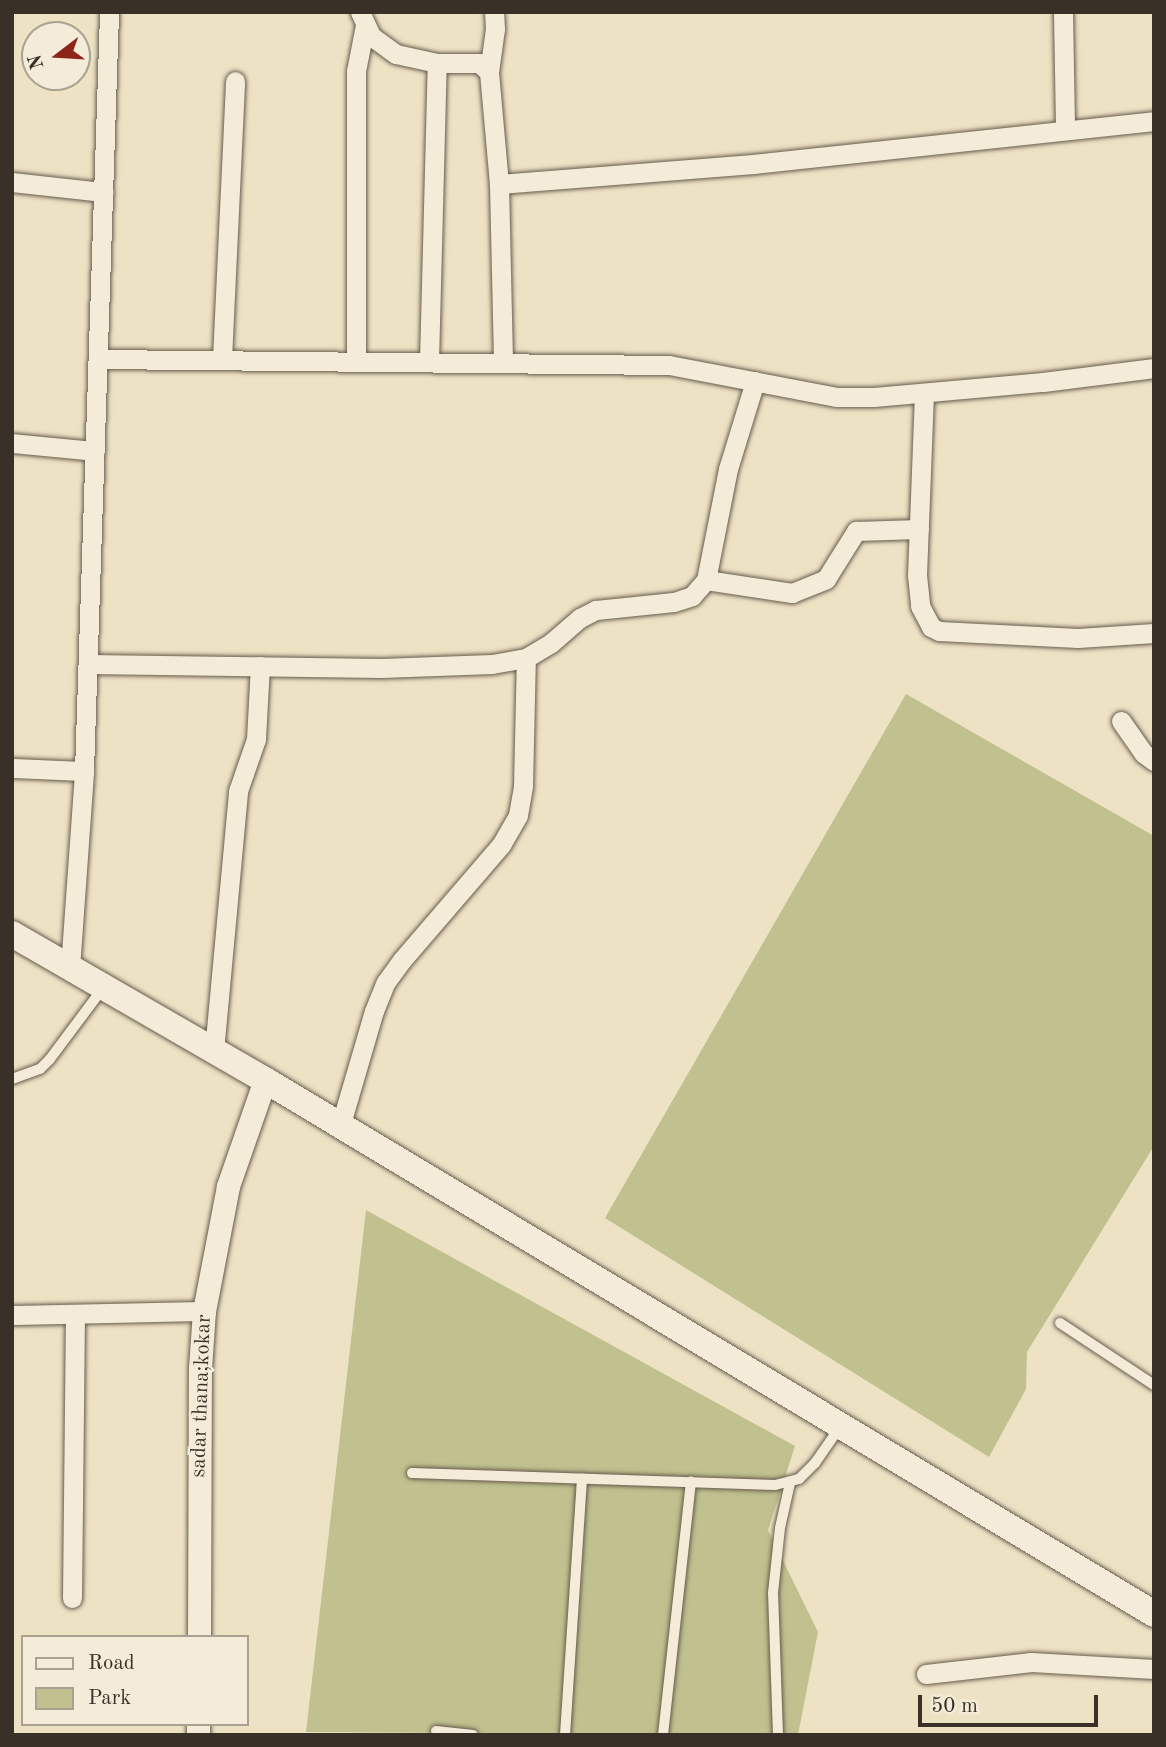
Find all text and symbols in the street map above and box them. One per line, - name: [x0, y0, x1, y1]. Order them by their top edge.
- north arrow: [21, 21, 91, 91]
- text: N: [26, 52, 49, 71]
- street label: sadar thana;kokar: [187, 1314, 217, 1478]
- legend: [21, 1635, 248, 1726]
- text: Road: [88, 1653, 135, 1674]
- scale bar: [921, 1680, 1101, 1724]
- text: Park: [88, 1688, 131, 1709]
- text: 50 m: [931, 1696, 978, 1717]

